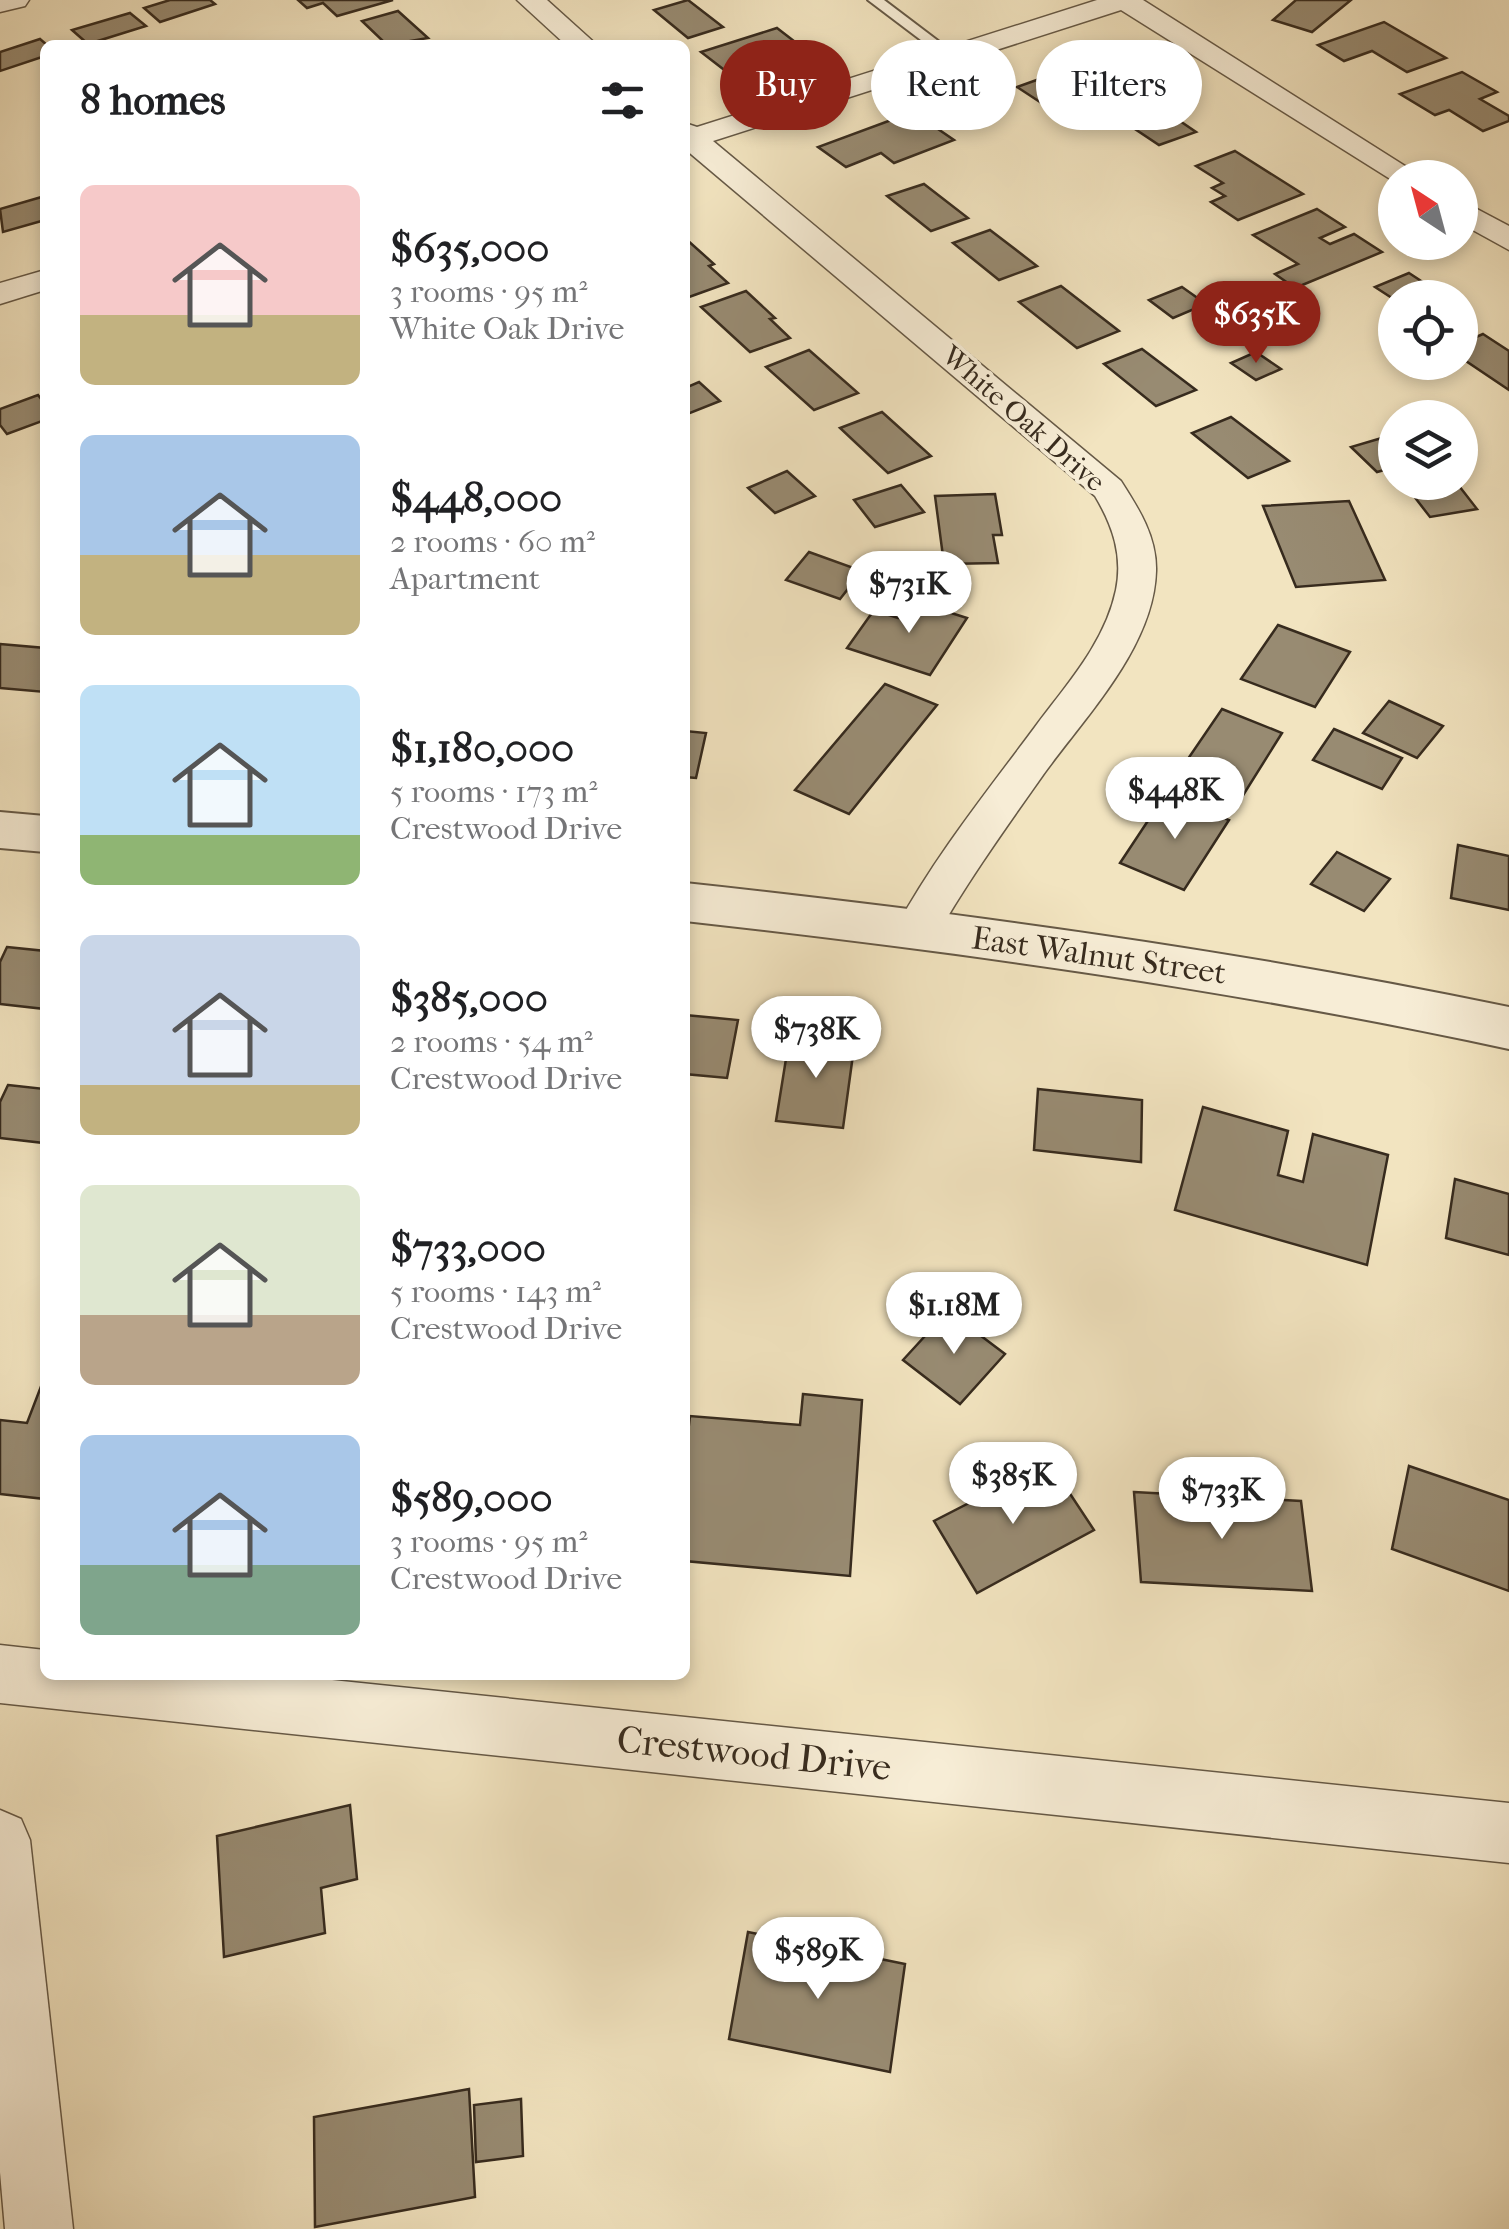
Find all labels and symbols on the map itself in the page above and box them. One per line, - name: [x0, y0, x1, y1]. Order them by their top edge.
- north arrow: [1378, 160, 1478, 260]
- pin: $635K: [1186, 281, 1326, 366]
- street label: White Oak Drive: [935, 338, 1112, 498]
- pin: $731K: [839, 551, 979, 636]
- pin: $448K: [1105, 757, 1245, 842]
- street label: East Walnut Street: [969, 919, 1229, 992]
- pin: $738K: [746, 996, 886, 1081]
- pin: $1.18M: [873, 1272, 1035, 1357]
- pin: $385K: [943, 1442, 1083, 1527]
- pin: $733K: [1152, 1457, 1292, 1542]
- street label: Crestwood Drive: [615, 1717, 893, 1790]
- pin: $589K: [748, 1917, 888, 2002]

